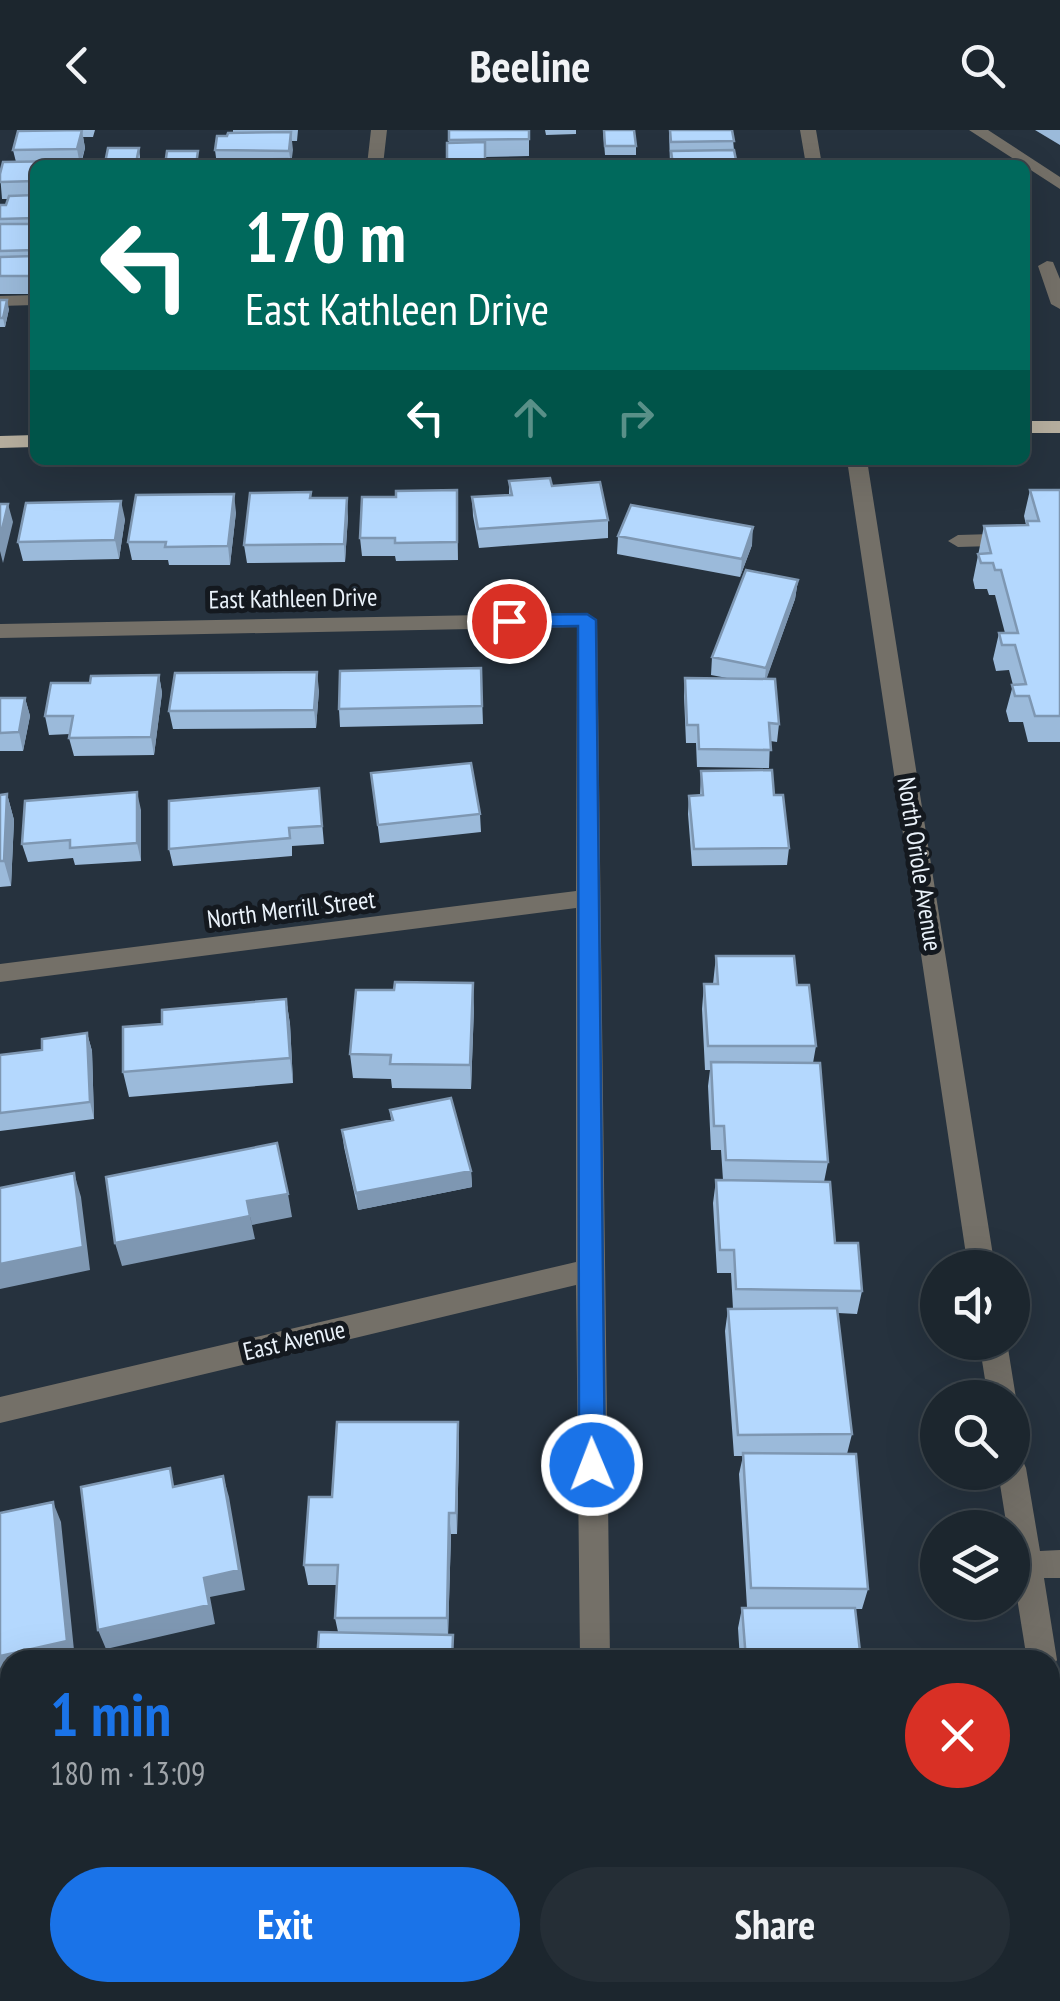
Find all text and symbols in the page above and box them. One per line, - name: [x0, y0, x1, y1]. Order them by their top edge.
- text: Beeline: [469, 36, 591, 94]
- icon: back: [50, 38, 105, 93]
- icon: search: [955, 38, 1010, 93]
- text: 170 m: [245, 191, 406, 281]
- icon: left: [80, 200, 210, 330]
- text: East Kathleen Drive: [245, 279, 549, 337]
- icon: left: [398, 390, 453, 445]
- icon: ahead: [503, 390, 558, 445]
- icon: right: [608, 390, 663, 445]
- pin: [467, 579, 552, 664]
- street label: East Kathleen Drive: [208, 581, 378, 615]
- icon: arrive: [482, 594, 537, 649]
- street label: North Oriole Avenue: [890, 775, 950, 953]
- street label: North Merrill Street: [205, 883, 377, 935]
- map controls: [920, 1250, 1030, 1620]
- button: sound: [920, 1250, 1030, 1360]
- street label: East Avenue: [240, 1313, 348, 1367]
- button: search: [920, 1380, 1030, 1490]
- position arrow: [540, 1413, 644, 1517]
- button: layers: [920, 1510, 1030, 1620]
- text: 1 min: [50, 1675, 171, 1753]
- button: close: [905, 1683, 1010, 1788]
- text: 180 m · 13:09: [50, 1752, 205, 1794]
- button: Exit: [50, 1867, 520, 1982]
- button: Share: [540, 1867, 1010, 1982]

